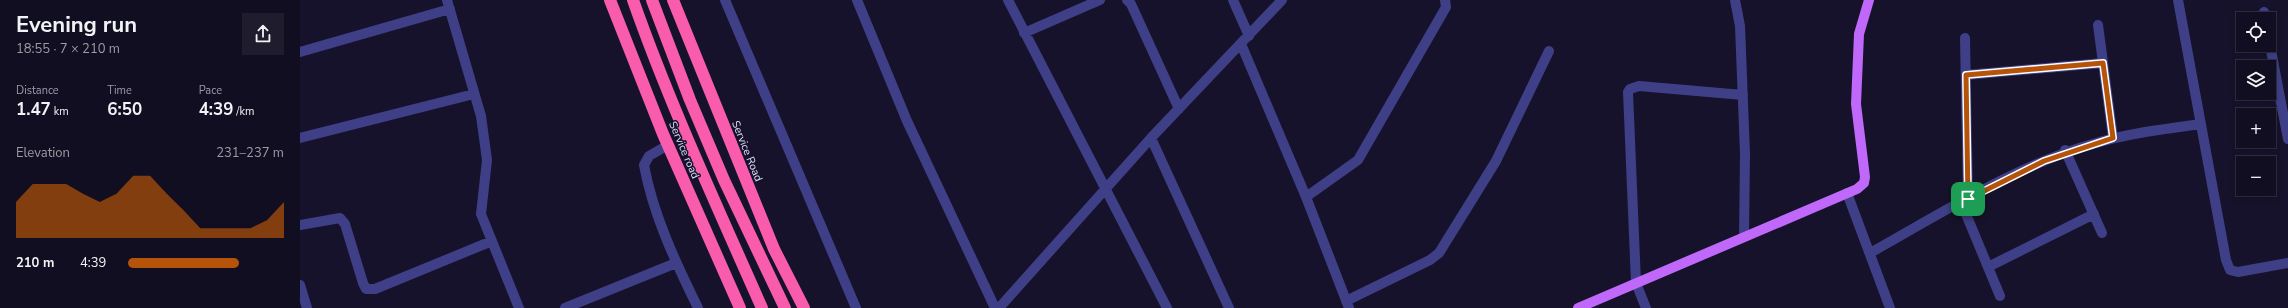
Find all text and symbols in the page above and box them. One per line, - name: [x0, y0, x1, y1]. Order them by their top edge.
- text: Evening run: [16, 10, 137, 40]
- map controls: [2236, 12, 2276, 196]
- button: locate: [2236, 12, 2276, 52]
- button: share: [242, 13, 284, 55]
- text: 18:55 · 7 × 210 m: [16, 40, 120, 58]
- button: layers: [2236, 60, 2276, 100]
- text: Distance: [16, 83, 59, 98]
- text: Time: [107, 83, 132, 98]
- text: Pace: [199, 83, 222, 98]
- text: 1.47: [16, 98, 51, 121]
- text: 6:50: [107, 98, 142, 121]
- text: 4:39: [199, 98, 233, 121]
- text: km: [51, 104, 69, 119]
- text: /km: [233, 104, 254, 119]
- button: +: [2236, 108, 2276, 148]
- street label: Service Road: [728, 118, 766, 184]
- street label: Service road: [665, 119, 703, 181]
- text: Elevation: [16, 144, 70, 162]
- text: 231–237 m: [216, 144, 284, 162]
- button: −: [2236, 156, 2276, 196]
- pin: [1951, 182, 1985, 216]
- icon: arrive: [1957, 188, 1979, 210]
- text: 210 m: [16, 254, 54, 272]
- text: 4:39: [80, 254, 106, 272]

